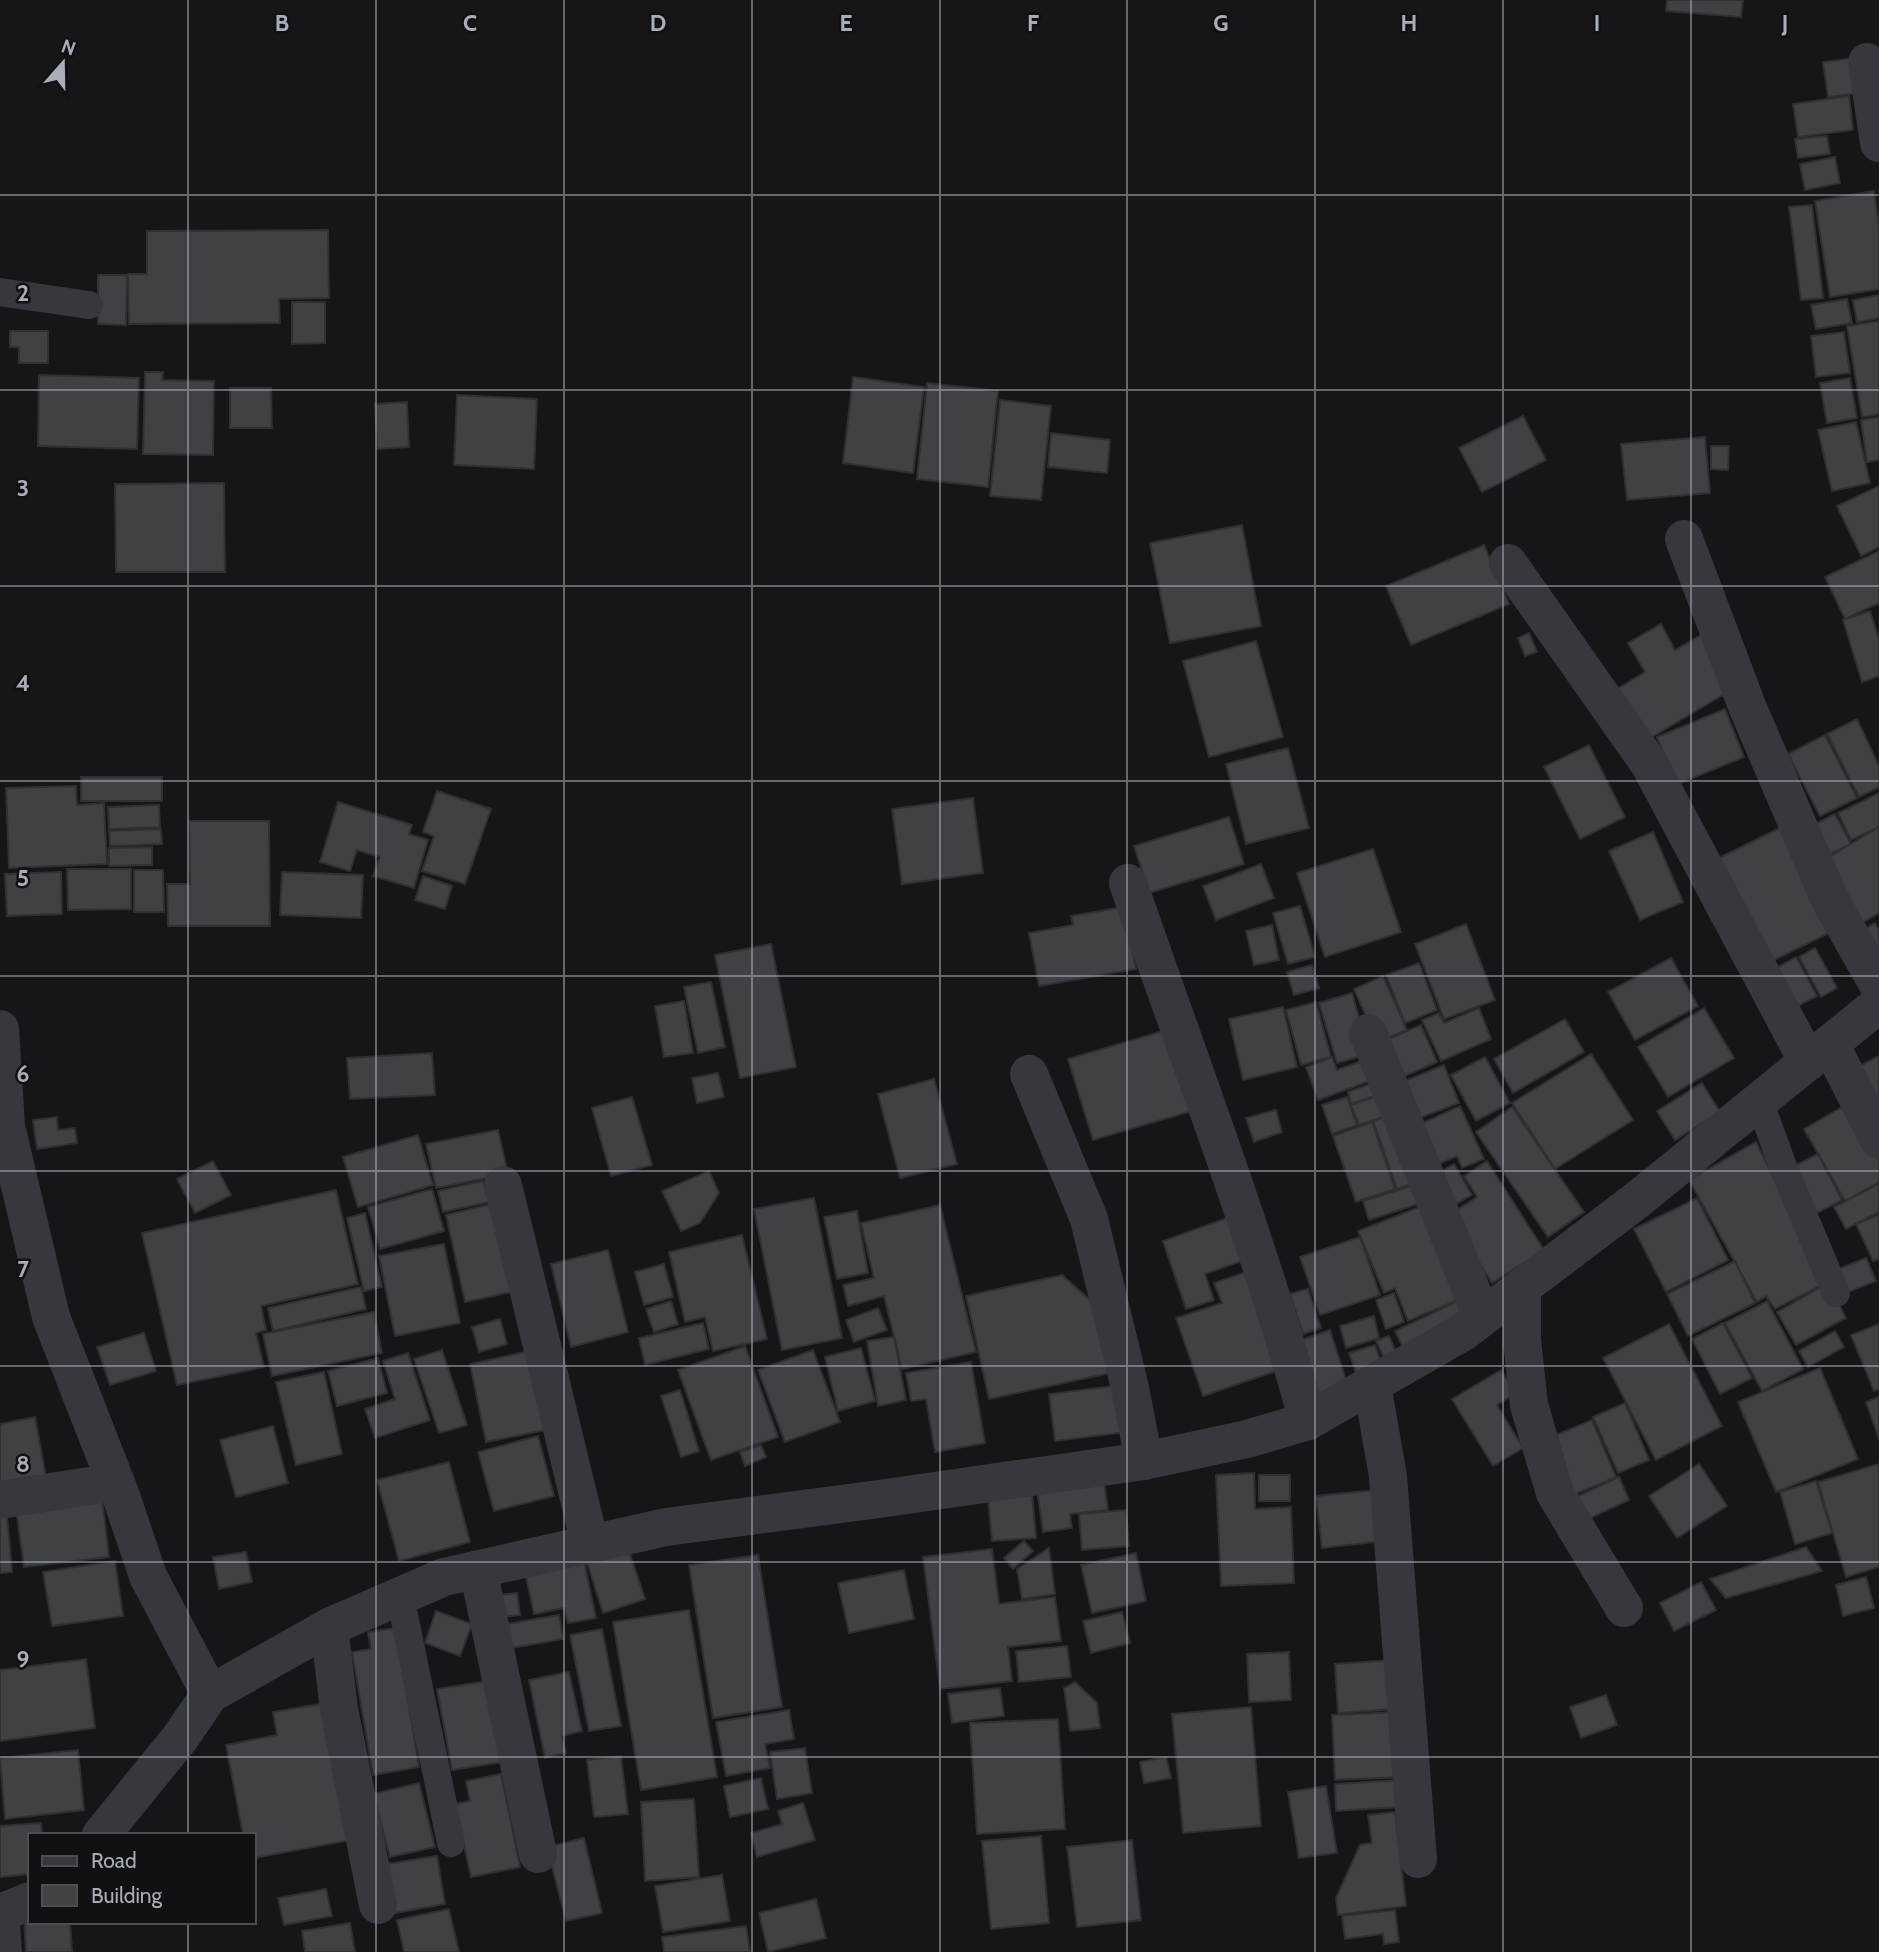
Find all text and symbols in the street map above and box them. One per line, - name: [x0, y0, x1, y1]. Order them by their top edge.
- text: B: [275, 9, 289, 37]
- text: C: [463, 9, 477, 37]
- text: D: [650, 9, 666, 37]
- text: E: [839, 9, 853, 37]
- text: F: [1027, 9, 1039, 37]
- text: G: [1213, 9, 1229, 37]
- text: H: [1401, 9, 1417, 37]
- text: I: [1594, 9, 1600, 37]
- text: J: [1781, 9, 1788, 37]
- north arrow: [28, 28, 98, 98]
- text: N: [58, 34, 79, 61]
- text: 2: [17, 279, 29, 307]
- text: 3: [17, 474, 29, 502]
- text: 4: [16, 669, 30, 697]
- text: 5: [17, 864, 29, 892]
- text: 6: [17, 1060, 29, 1088]
- text: 7: [17, 1255, 29, 1283]
- text: 8: [16, 1450, 30, 1478]
- text: 9: [17, 1645, 29, 1673]
- legend: [28, 1833, 256, 1924]
- text: Road: [91, 1848, 137, 1873]
- text: Building: [91, 1883, 163, 1908]

